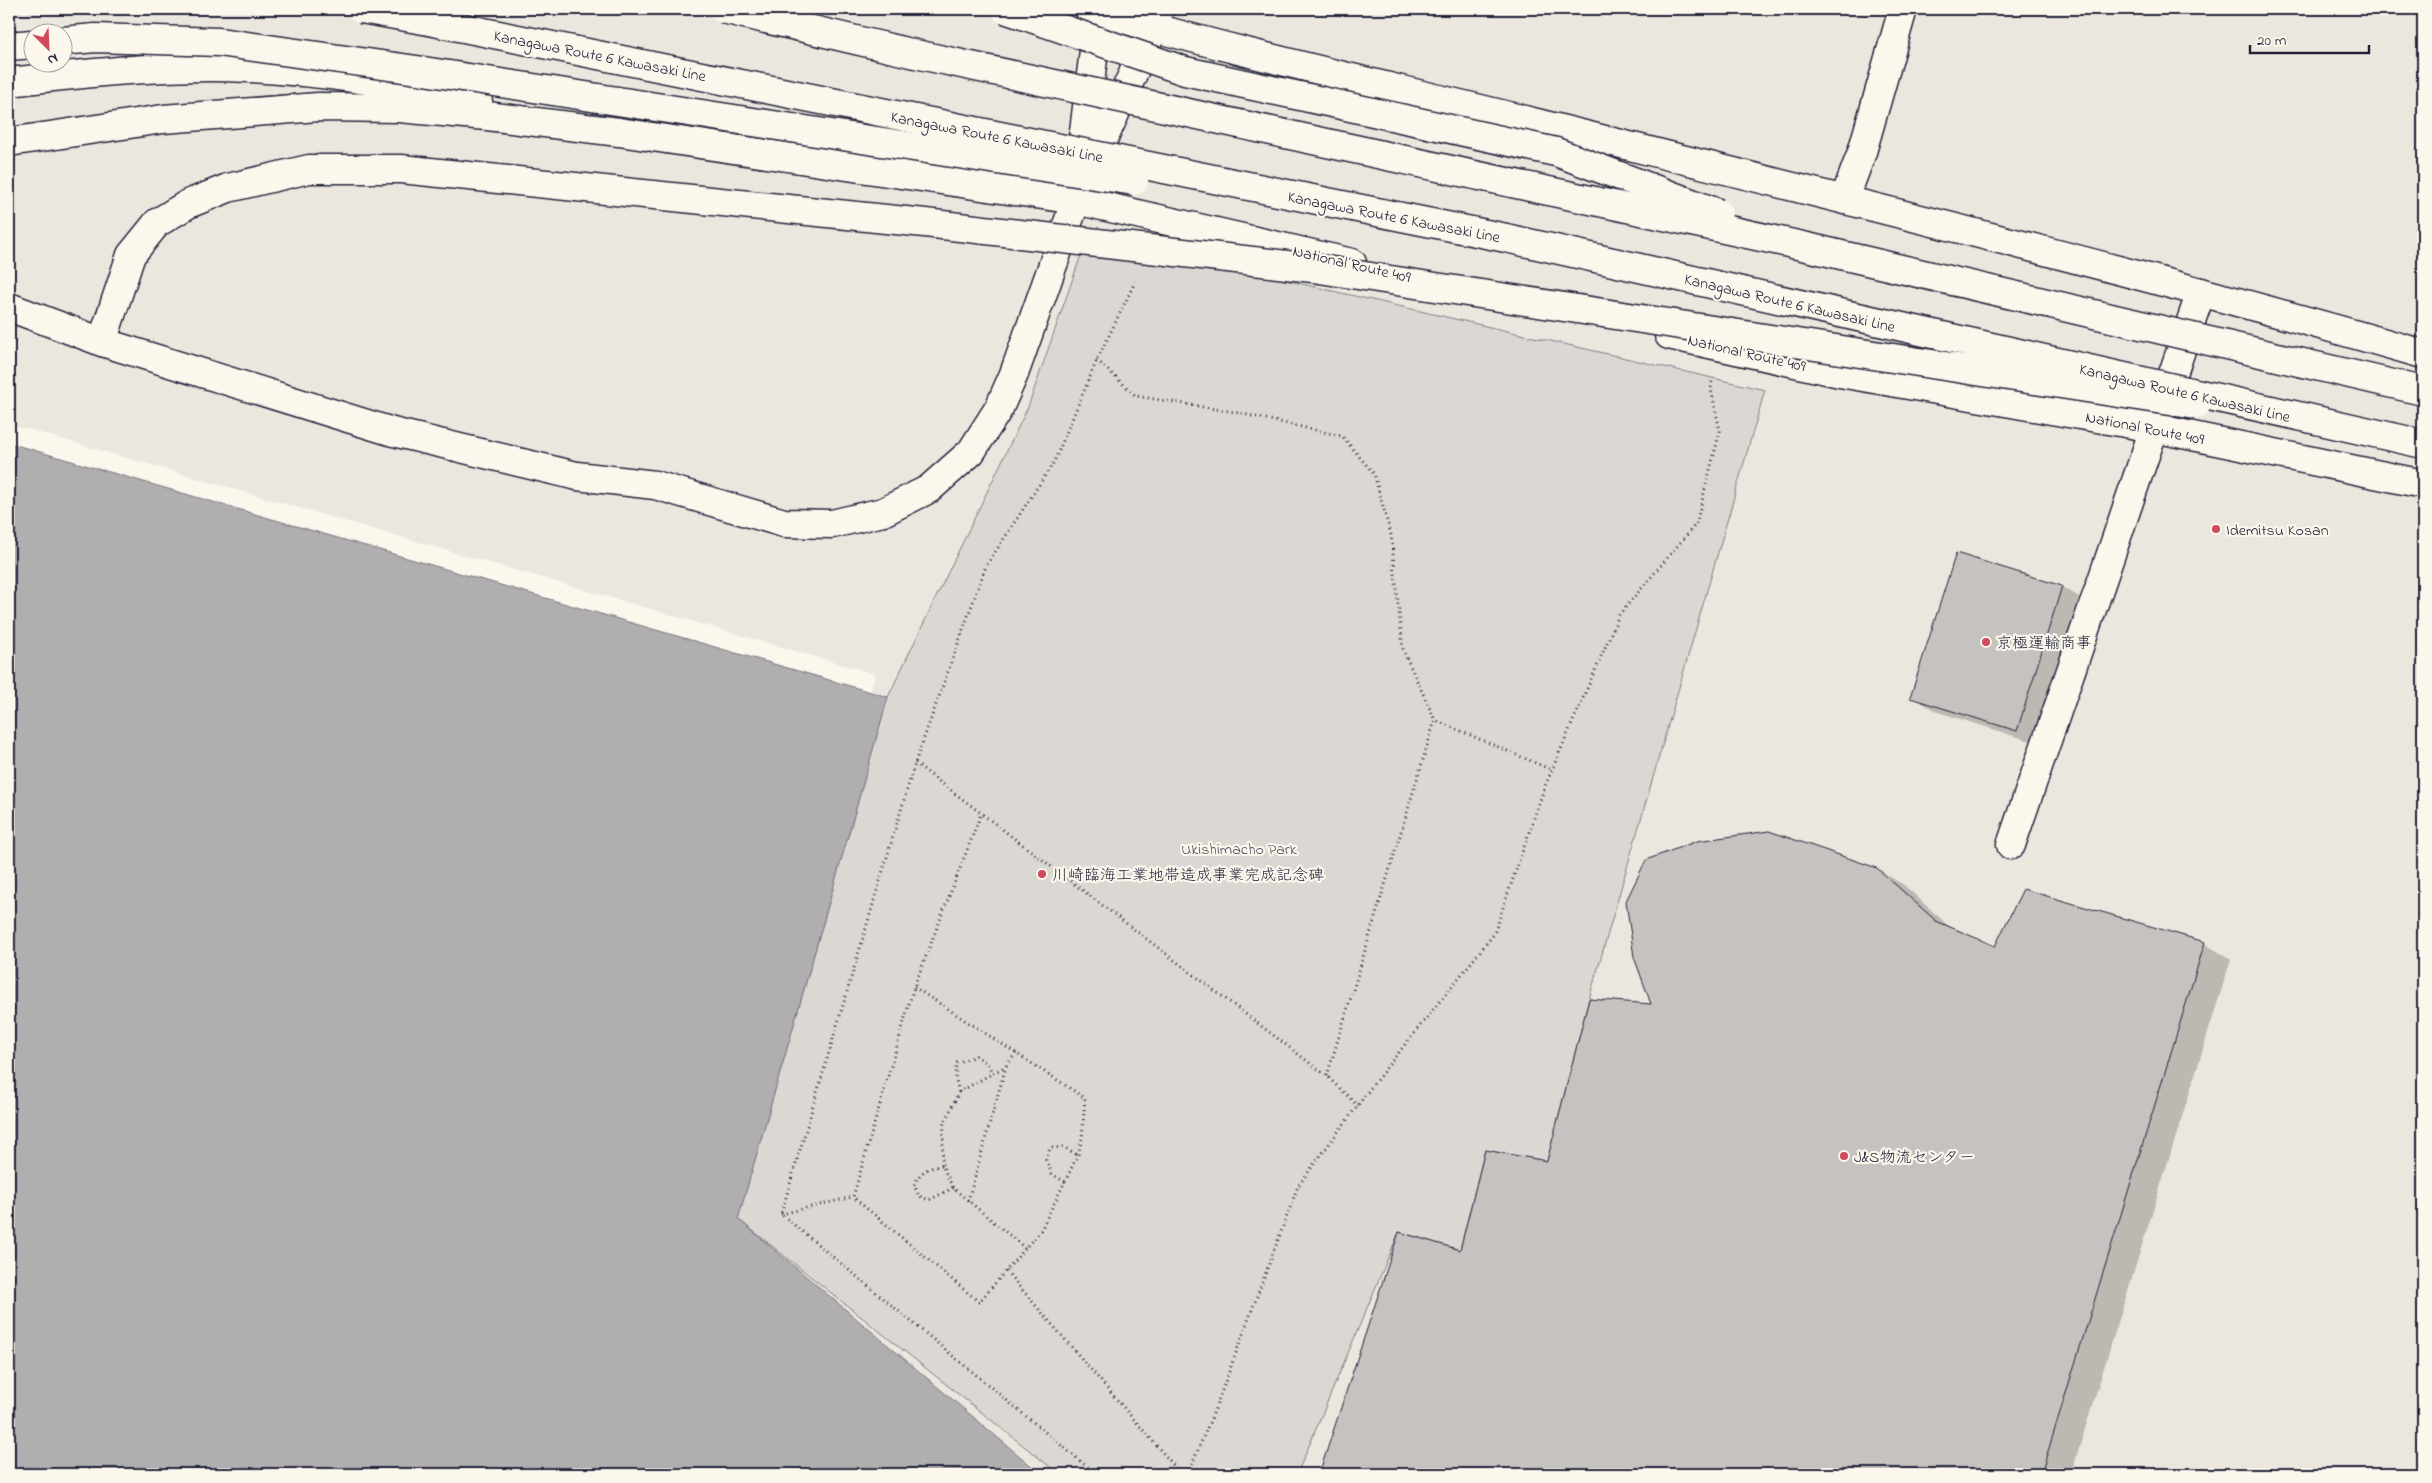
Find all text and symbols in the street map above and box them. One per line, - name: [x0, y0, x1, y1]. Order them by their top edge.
- north arrow: [22, 22, 72, 72]
- scale bar: [2250, 22, 2368, 54]
- street label: Kanagawa Route 6 Kawasaki Line: [491, 25, 709, 89]
- text: 20 m: [2257, 30, 2287, 52]
- text: N: [44, 47, 61, 70]
- street label: Kanagawa Route 6 Kawasaki Line: [888, 106, 1106, 170]
- street label: Kanagawa Route 6 Kawasaki Line: [1285, 186, 1503, 250]
- street label: National Route 409: [1290, 240, 1413, 290]
- street label: Kanagawa Route 6 Kawasaki Line: [1682, 268, 1898, 340]
- street label: National Route 409: [1685, 329, 1808, 379]
- street label: Kanagawa Route 6 Kawasaki Line: [2077, 358, 2293, 430]
- street label: National Route 409: [2083, 406, 2206, 452]
- place label: Idemitsu Kosan: [2226, 519, 2329, 543]
- marker: Idemitsu Kosan: [2210, 523, 2222, 535]
- place label: 京極運輸商事: [1996, 632, 2092, 656]
- marker: 京極運輸商事: [1980, 636, 1992, 648]
- park label: Ukishimacho Park: [1181, 838, 1298, 862]
- place label: 川崎臨海工業地帯造成事業完成記念碑: [1052, 864, 1324, 888]
- marker: 川崎臨海工業地帯造成事業完成記念碑: [1036, 868, 1048, 880]
- place label: J&S物流センター: [1854, 1146, 1975, 1170]
- marker: J&S物流センター: [1838, 1150, 1850, 1162]

